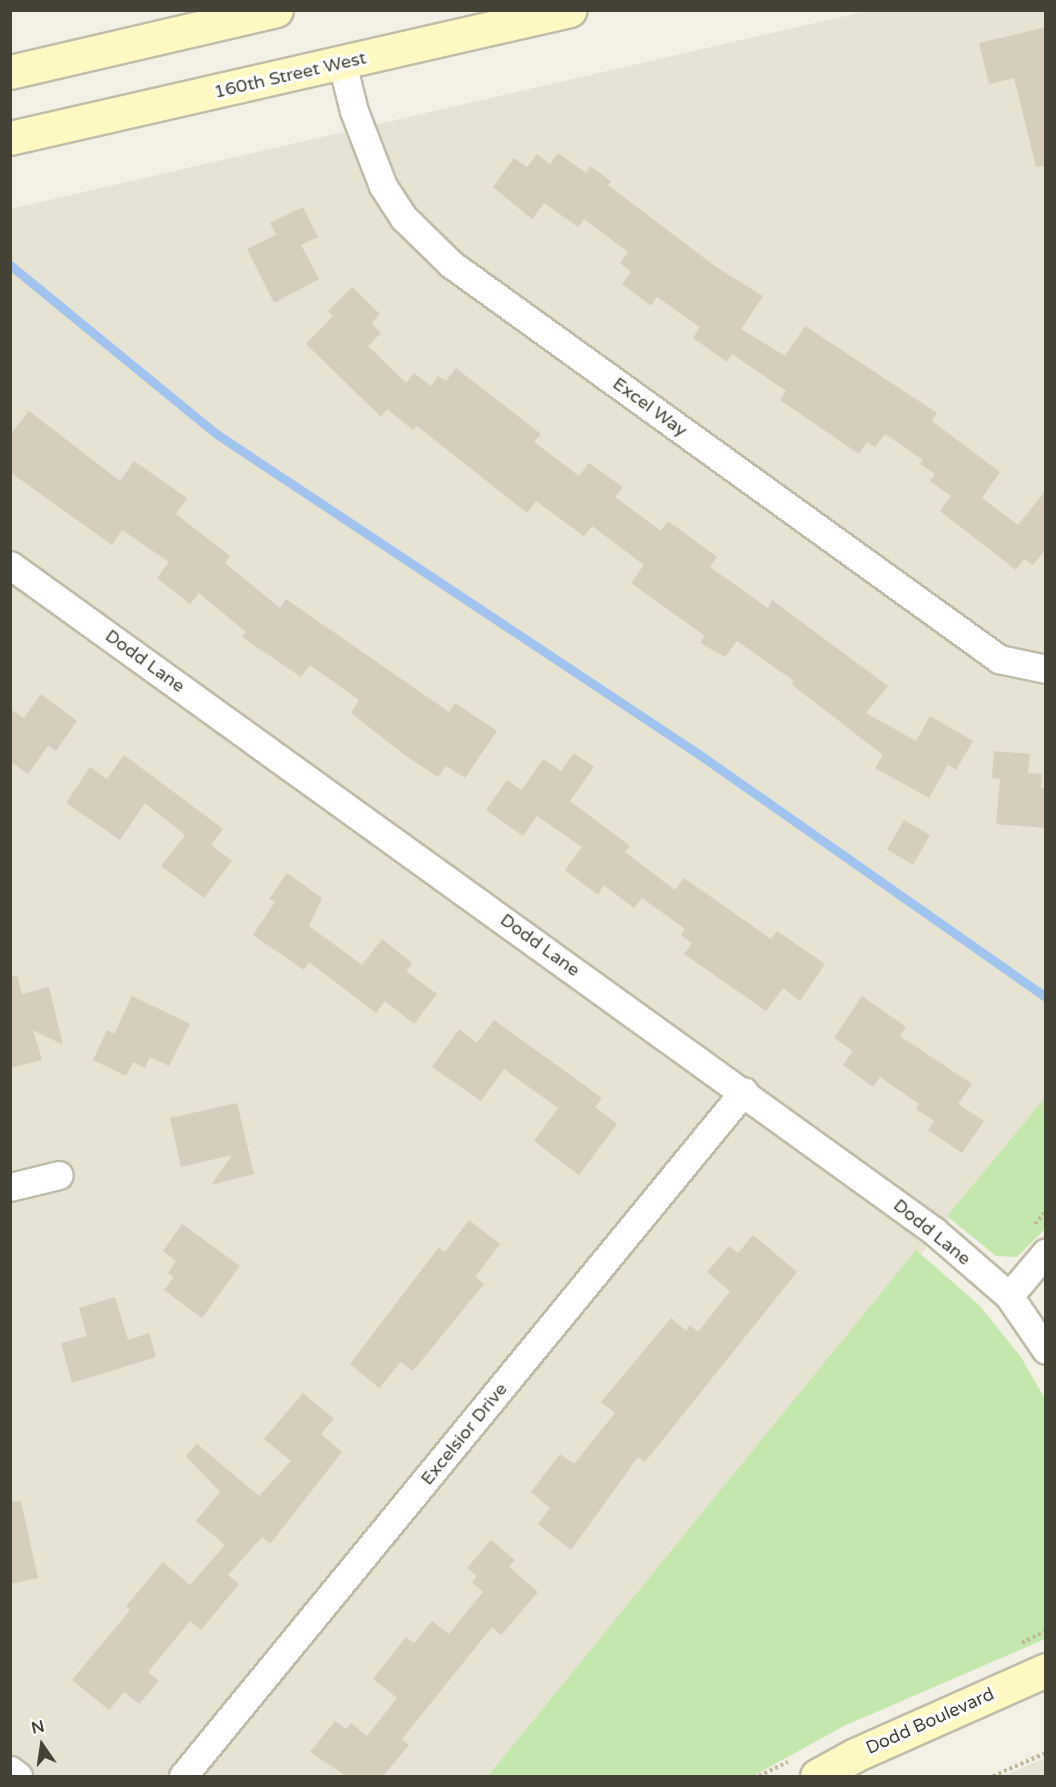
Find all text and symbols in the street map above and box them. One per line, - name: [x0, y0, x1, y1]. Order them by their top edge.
- street label: 160th Street West: [212, 47, 368, 103]
- street label: Excel Way: [608, 373, 692, 441]
- street label: Dodd Lane: [101, 625, 189, 697]
- street label: Dodd Lane: [496, 909, 584, 981]
- street label: Dodd Lane: [889, 1194, 975, 1270]
- street label: Excelsior Drive: [416, 1379, 512, 1489]
- street label: Dodd Boulevard: [863, 1683, 997, 1759]
- north arrow: [12, 1715, 72, 1775]
- text: N: [29, 1716, 46, 1739]

